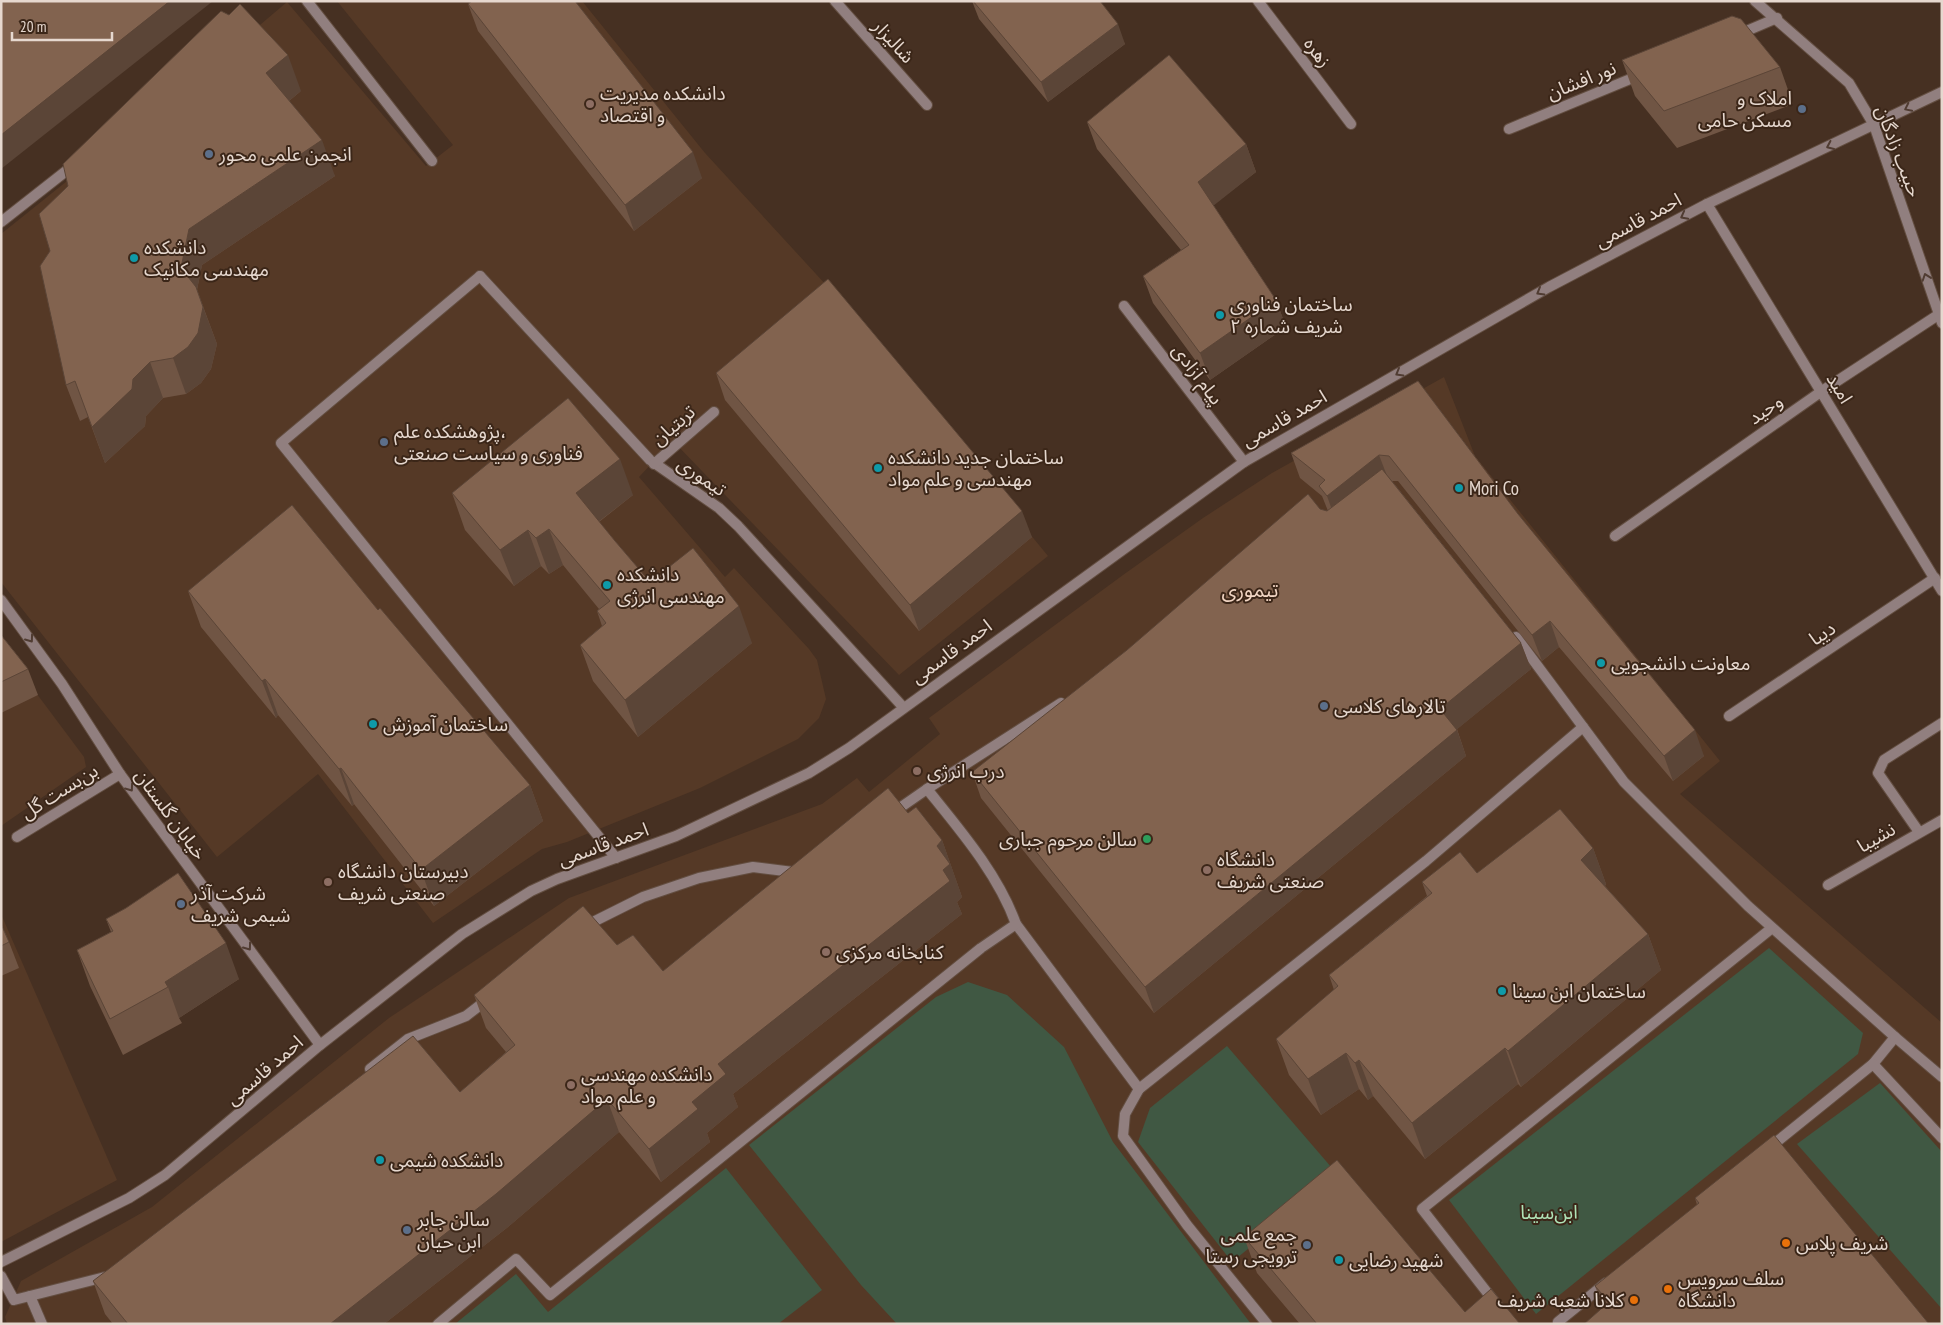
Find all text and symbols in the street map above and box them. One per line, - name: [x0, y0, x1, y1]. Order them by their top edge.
- scale bar: [12, 10, 112, 42]
- street label: شالیزار: [867, 13, 920, 68]
- text: 20 m: [20, 17, 46, 36]
- street label: زهره: [1299, 32, 1337, 72]
- street label: نور افشان: [1543, 55, 1619, 105]
- place label: دانشکده مدیریت و اقتصاد: [600, 81, 726, 127]
- place label: املاک و مسکن حامی: [1698, 86, 1792, 132]
- marker: دانشکده مدیریت و اقتصاد: [584, 98, 596, 110]
- street label: حبیب زادگان: [1871, 102, 1927, 200]
- one-way arrow: [1904, 102, 1913, 112]
- marker: املاک و مسکن حامی: [1796, 103, 1808, 115]
- one-way arrow: [1826, 139, 1835, 150]
- place label: انجمن علمی محور: [218, 142, 352, 166]
- marker: انجمن علمی محور: [203, 148, 215, 160]
- street label: احمد قاسمی: [1591, 187, 1685, 253]
- one-way arrow: [1680, 210, 1689, 220]
- place label: دانشکده مهندسی مکانیک: [144, 235, 269, 281]
- marker: دانشکده مهندسی مکانیک: [128, 252, 140, 264]
- one-way arrow: [1922, 274, 1932, 282]
- one-way arrow: [1537, 286, 1546, 296]
- place label: ساختمان فناوری شریف شماره ۲: [1230, 292, 1353, 338]
- marker: ساختمان فناوری شریف شماره ۲: [1214, 309, 1226, 321]
- street label: پیام آزادی: [1165, 339, 1229, 411]
- one-way arrow: [1395, 367, 1404, 377]
- street label: امید: [1822, 368, 1858, 408]
- street label: احمد قاسمی: [1237, 384, 1331, 452]
- street label: وحید: [1743, 389, 1787, 429]
- street label: تربتیان: [646, 399, 700, 451]
- place label: پژوهشکده علم، فناوری و سیاست صنعتی: [394, 419, 583, 465]
- marker: پژوهشکده علم، فناوری و سیاست صنعتی: [378, 436, 390, 448]
- place label: ساختمان جدید دانشکده مهندسی و علم مواد: [888, 445, 1064, 494]
- street label: تیموری: [673, 451, 731, 501]
- marker: ساختمان جدید دانشکده مهندسی و علم مواد: [872, 462, 884, 474]
- place label: Mori Co: [1469, 476, 1519, 500]
- marker: Mori Co: [1453, 482, 1465, 494]
- place label: دانشکده مهندسی انرژی: [617, 562, 725, 608]
- district label: تیموری: [1222, 577, 1279, 603]
- marker: دانشکده مهندسی انرژی: [601, 579, 613, 591]
- street label: احمد قاسمی: [906, 613, 996, 689]
- street label: دیبا: [1804, 616, 1840, 650]
- one-way arrow: [24, 633, 33, 643]
- place label: معاونت دانشجویی: [1611, 651, 1750, 675]
- marker: معاونت دانشجویی: [1595, 657, 1607, 669]
- place label: تالارهای کلاسی: [1334, 694, 1445, 718]
- marker: تالارهای کلاسی: [1318, 700, 1330, 712]
- place label: ساختمان آموزش: [383, 712, 508, 736]
- marker: ساختمان آموزش: [367, 718, 379, 730]
- street label: بن‌‌بست گل: [16, 758, 102, 824]
- place label: درب انرژی: [927, 759, 1005, 783]
- street label: خیابان گلستان: [130, 764, 212, 864]
- marker: درب انرژی: [911, 765, 923, 777]
- one-way arrow: [125, 782, 133, 791]
- street label: احمد قاسمی: [554, 817, 652, 871]
- street label: نشیبا: [1853, 817, 1899, 857]
- place label: سالن مرحوم جباری: [999, 827, 1137, 854]
- marker: سالن مرحوم جباری: [1141, 833, 1153, 845]
- place label: دانشگاه صنعتی شریف: [1217, 847, 1324, 893]
- place label: دبیرستان دانشگاه صنعتی شریف: [338, 859, 469, 905]
- marker: دانشگاه صنعتی شریف: [1201, 864, 1213, 876]
- marker: دبیرستان دانشگاه صنعتی شریف: [322, 876, 334, 888]
- place label: شرکت آذر شیمی شریف: [190, 881, 290, 927]
- marker: شرکت آذر شیمی شریف: [175, 898, 187, 910]
- place label: کنابخانه مرکزی: [836, 940, 945, 964]
- one-way arrow: [242, 941, 250, 950]
- marker: کنابخانه مرکزی: [820, 946, 832, 958]
- place label: ساختمان ابن سینا: [1512, 979, 1646, 1003]
- marker: ساختمان ابن سینا: [1496, 985, 1508, 997]
- street label: احمد قاسمی: [220, 1030, 308, 1110]
- place label: دانشکده مهندسی و علم مواد: [581, 1062, 712, 1111]
- marker: دانشکده مهندسی و علم مواد: [565, 1079, 577, 1091]
- place label: دانشکده شیمی: [390, 1148, 503, 1172]
- marker: دانشکده شیمی: [374, 1154, 386, 1166]
- park label: ابن‌سینا: [1520, 1200, 1578, 1224]
- place label: سالن جابر ابن حیان: [416, 1207, 490, 1253]
- place label: جمع علمی ترویجی رستا: [1206, 1222, 1297, 1268]
- marker: سالن جابر ابن حیان: [401, 1224, 413, 1236]
- place label: شریف پلاس: [1796, 1231, 1888, 1256]
- marker: شریف پلاس: [1780, 1237, 1792, 1249]
- marker: جمع علمی ترویجی رستا: [1301, 1239, 1313, 1251]
- place label: شهید رضایی: [1349, 1248, 1444, 1272]
- marker: شهید رضایی: [1333, 1254, 1345, 1266]
- place label: سلف سرویس دانشگاه: [1678, 1266, 1784, 1312]
- marker: سلف سرویس دانشگاه: [1662, 1283, 1674, 1295]
- place label: کلانا شعبه شریف: [1497, 1288, 1625, 1312]
- marker: کلانا شعبه شریف: [1628, 1294, 1640, 1306]

